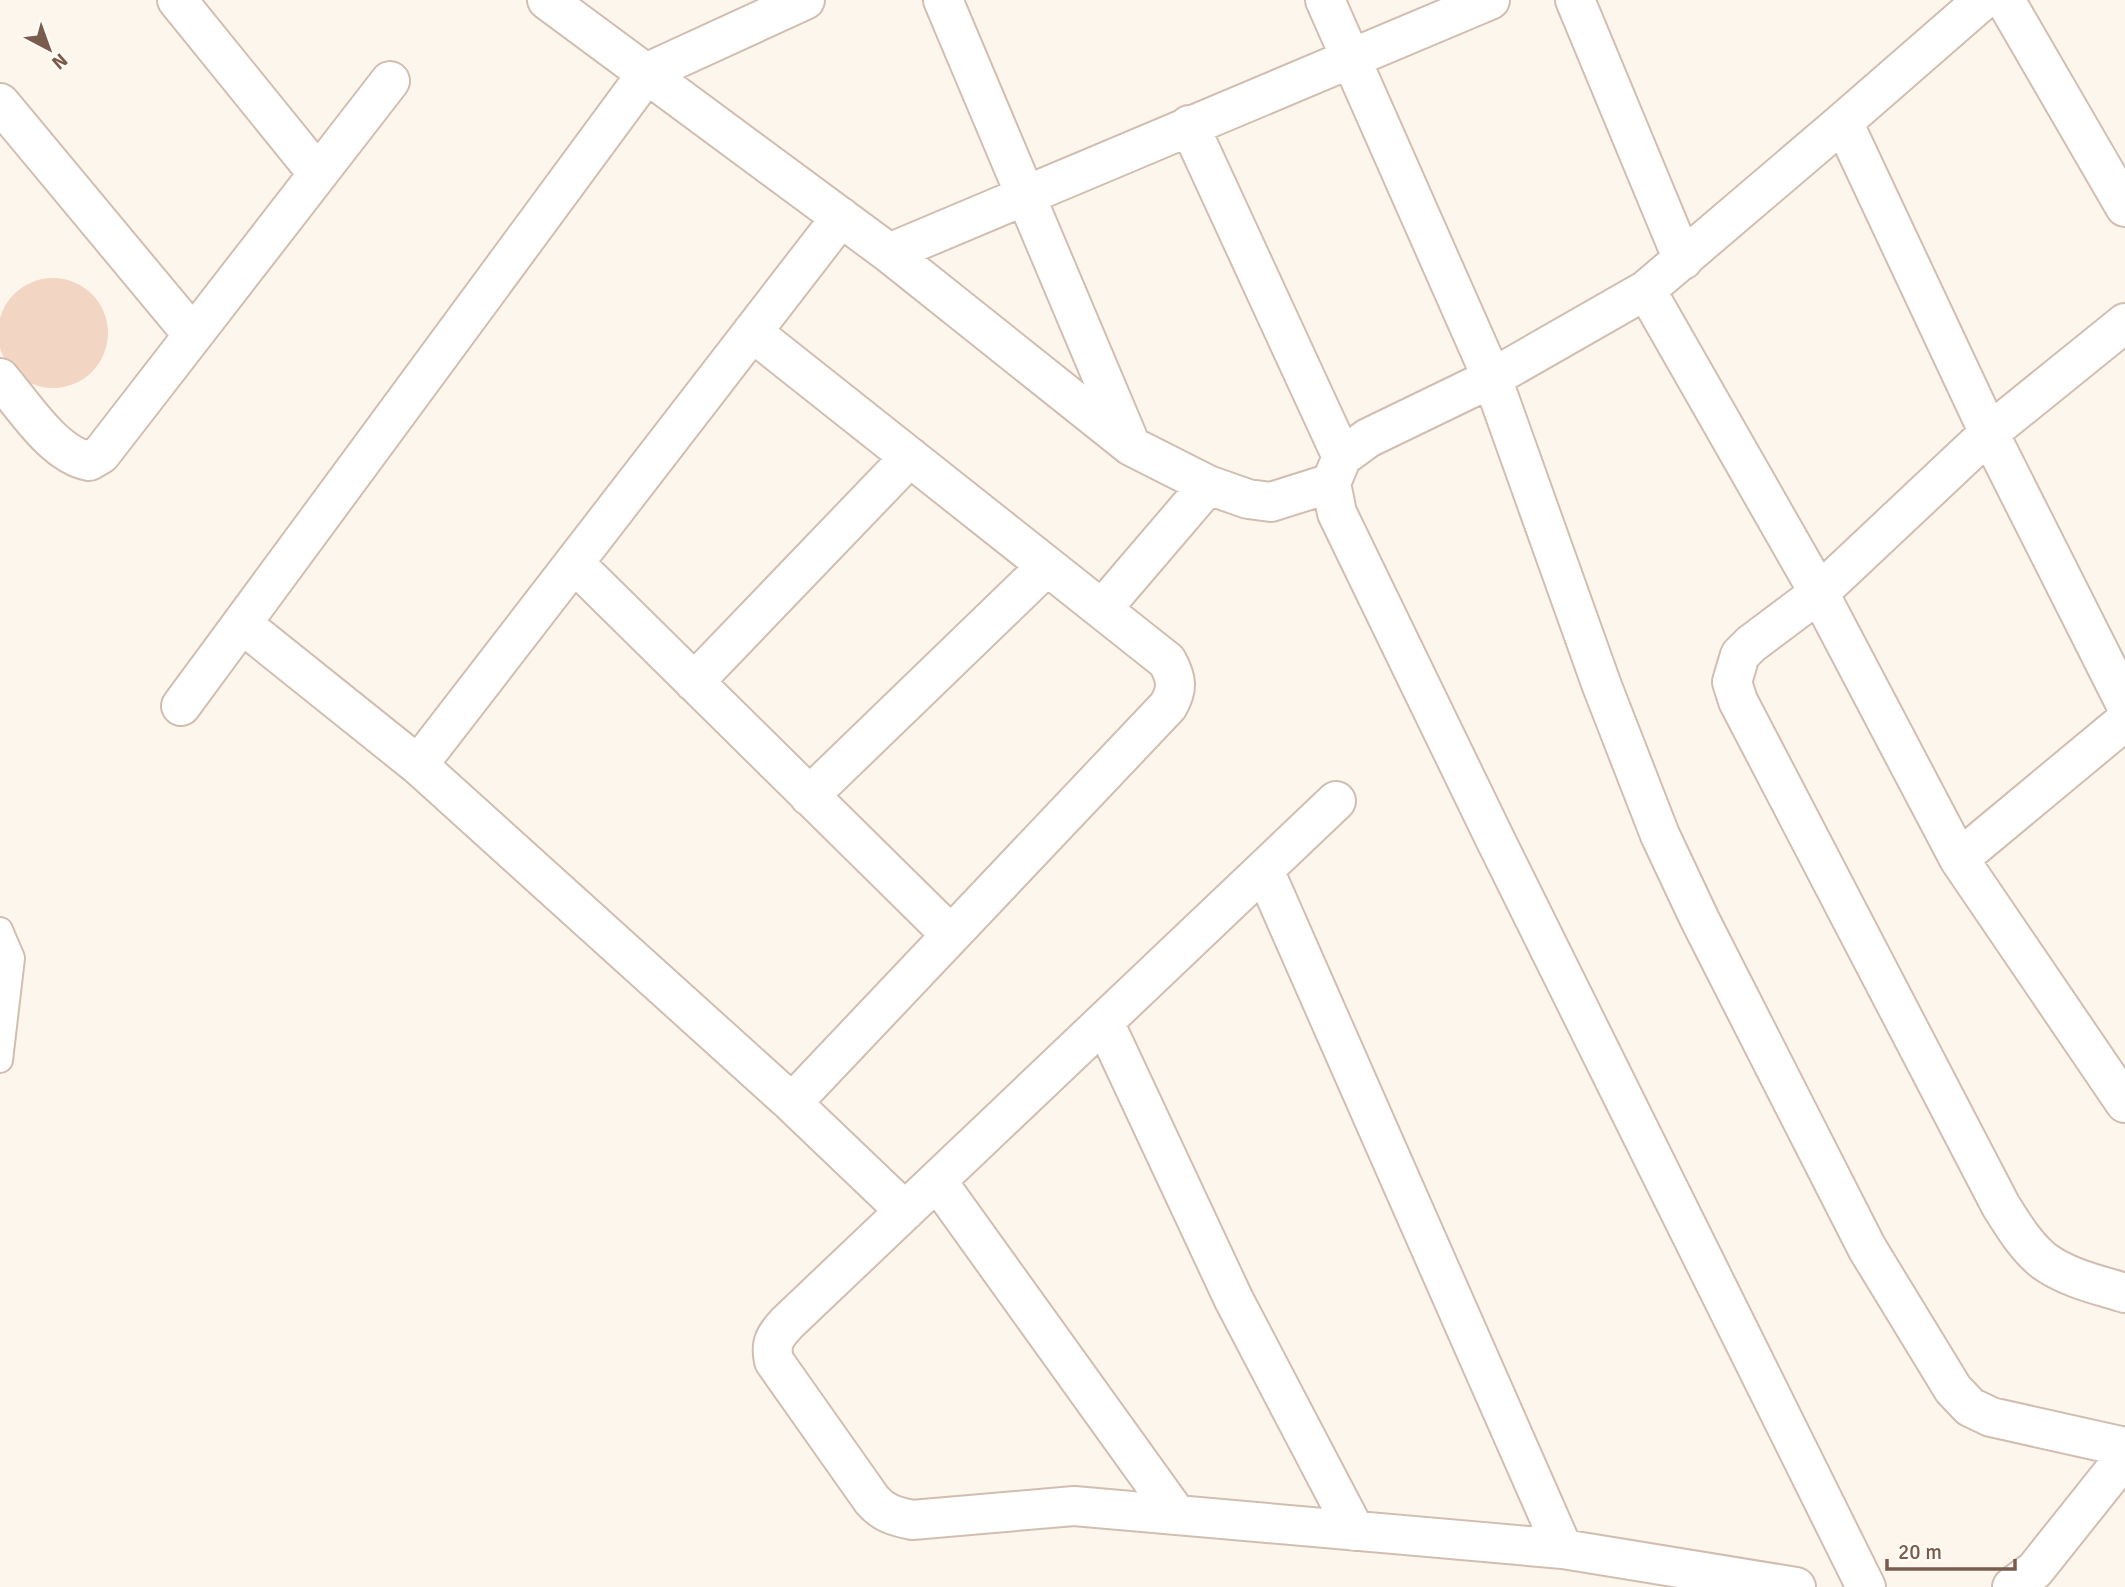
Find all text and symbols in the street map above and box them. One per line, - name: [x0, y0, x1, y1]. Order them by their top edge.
- north arrow: [14, 14, 84, 84]
- text: N: [47, 48, 72, 74]
- scale bar: [1887, 1528, 2015, 1572]
- text: 20 m: [1898, 1539, 1942, 1565]

